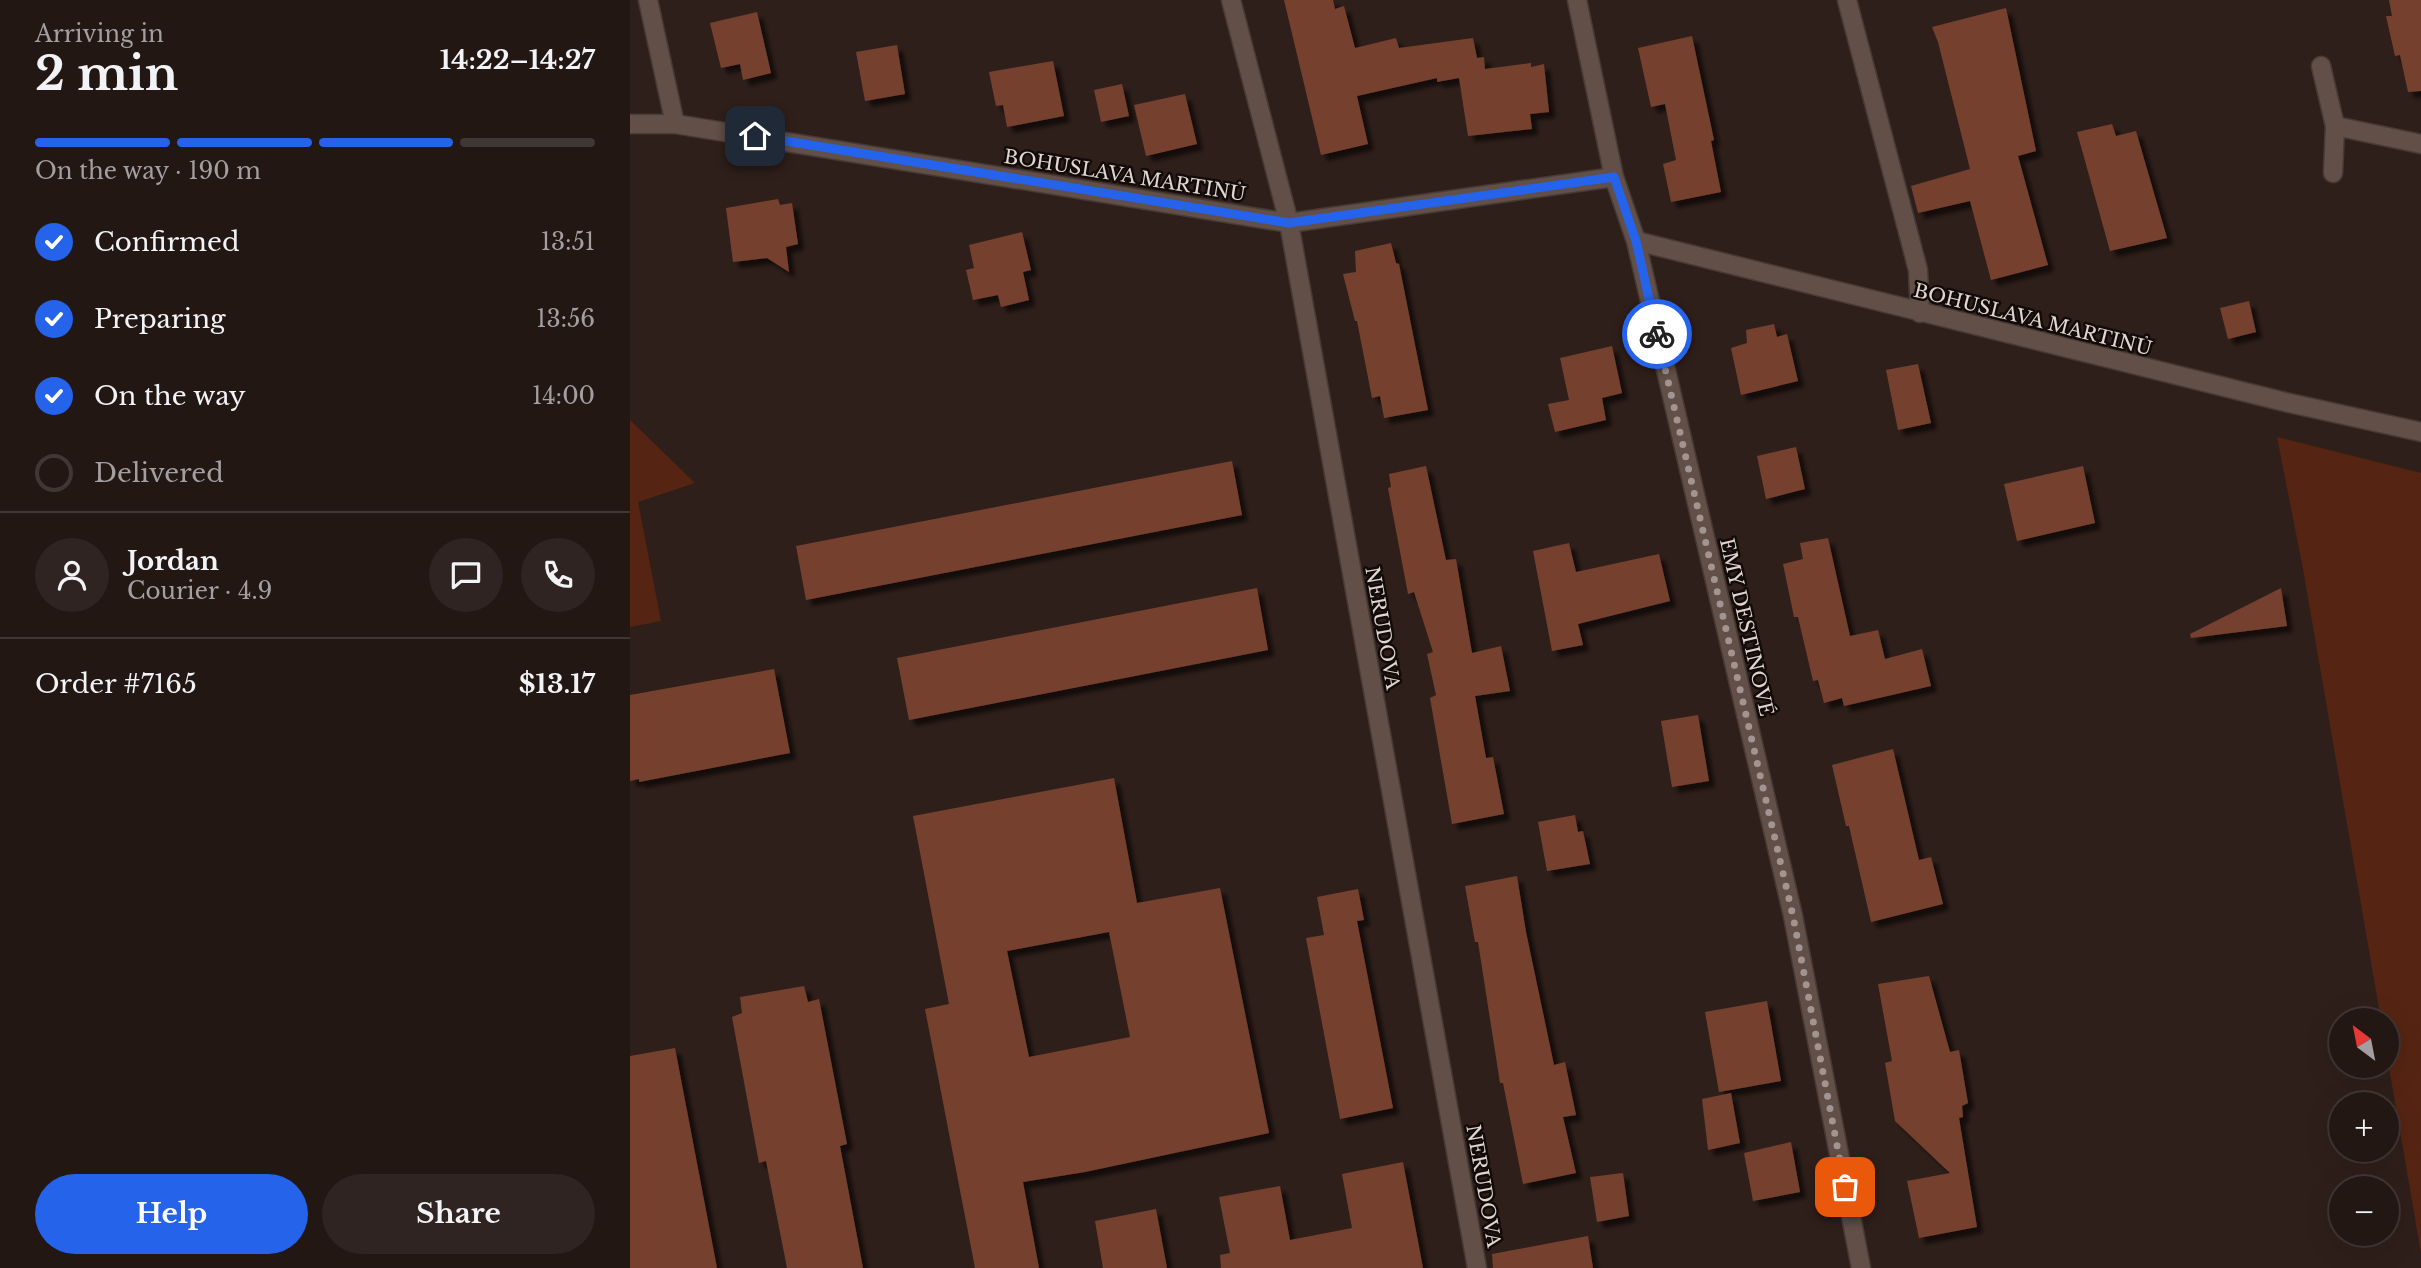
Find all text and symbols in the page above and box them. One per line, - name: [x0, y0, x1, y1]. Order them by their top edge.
- text: Arriving in: [35, 20, 164, 48]
- text: 14:22–14:27: [440, 44, 595, 76]
- text: 2 min: [35, 45, 178, 102]
- pin: [725, 106, 785, 166]
- icon: home: [736, 117, 774, 155]
- street label: BOHUSLAVA MARTINŮ: [1002, 145, 1248, 206]
- text: On the way · 190 m: [35, 157, 261, 185]
- icon: check: [35, 223, 73, 261]
- text: Confirmed: [94, 226, 239, 258]
- text: 13:51: [541, 228, 595, 256]
- street label: BOHUSLAVA MARTINŮ: [1911, 279, 2154, 360]
- courier: [1622, 299, 1692, 369]
- icon: check: [35, 300, 73, 338]
- text: Preparing: [94, 303, 226, 335]
- text: 13:56: [536, 305, 595, 333]
- icon: bike: [1638, 315, 1676, 353]
- icon: check: [35, 377, 73, 415]
- text: On the way: [94, 380, 246, 412]
- text: 14:00: [532, 382, 595, 410]
- text: Delivered: [94, 457, 224, 489]
- street label: EMY DESTINOVÉ: [1715, 536, 1778, 718]
- button: person: [35, 538, 109, 612]
- button: chat: [429, 538, 503, 612]
- button: phone: [521, 538, 595, 612]
- text: Jordan: [127, 545, 219, 577]
- street label: NERUDOVA: [1360, 565, 1405, 692]
- text: Courier · 4.9: [127, 577, 272, 605]
- text: Order #7165: [35, 668, 197, 700]
- text: $13.17: [519, 668, 595, 700]
- north arrow: [2329, 1008, 2399, 1078]
- map controls: [2329, 1008, 2399, 1246]
- button: +: [2329, 1092, 2399, 1162]
- street label: NERUDOVA: [1461, 1123, 1506, 1250]
- pin: [1815, 1157, 1875, 1217]
- icon: bag: [1826, 1168, 1864, 1206]
- button: Help: [35, 1174, 308, 1254]
- button: Share: [322, 1174, 595, 1254]
- button: −: [2329, 1176, 2399, 1246]

